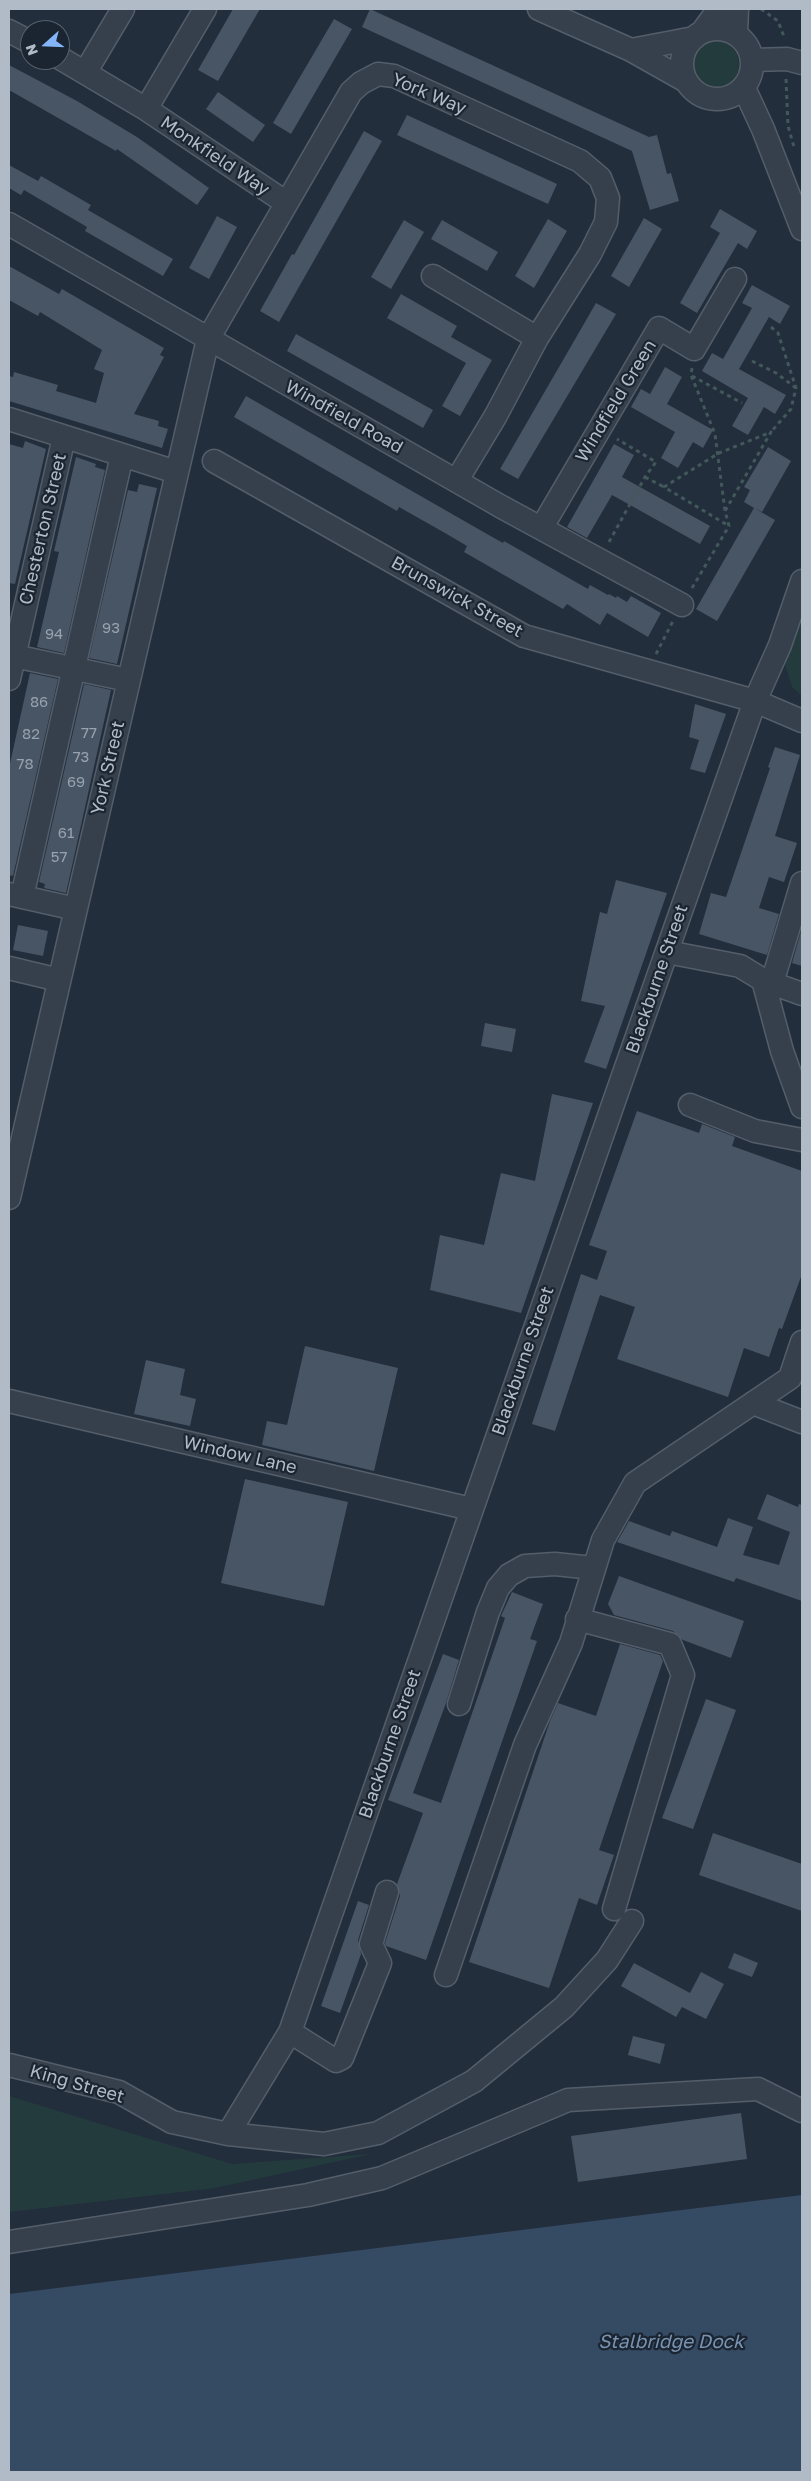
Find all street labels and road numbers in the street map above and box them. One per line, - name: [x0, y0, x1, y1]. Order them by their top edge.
- street label: York Way: [388, 69, 470, 119]
- street label: Monkfield Way: [156, 112, 274, 200]
- street label: Windfield Green: [571, 336, 661, 466]
- street label: Windfield Road: [281, 376, 407, 458]
- street label: Chesterton Street: [15, 451, 71, 607]
- street label: Brunswick Street: [387, 552, 527, 642]
- street label: York Street: [87, 719, 129, 817]
- street label: Blackburne Street: [621, 902, 693, 1056]
- street label: Blackburne Street: [487, 1284, 559, 1438]
- street label: Window Lane: [181, 1431, 299, 1479]
- street label: Blackburne Street: [354, 1667, 426, 1821]
- street label: King Street: [27, 2060, 127, 2108]

